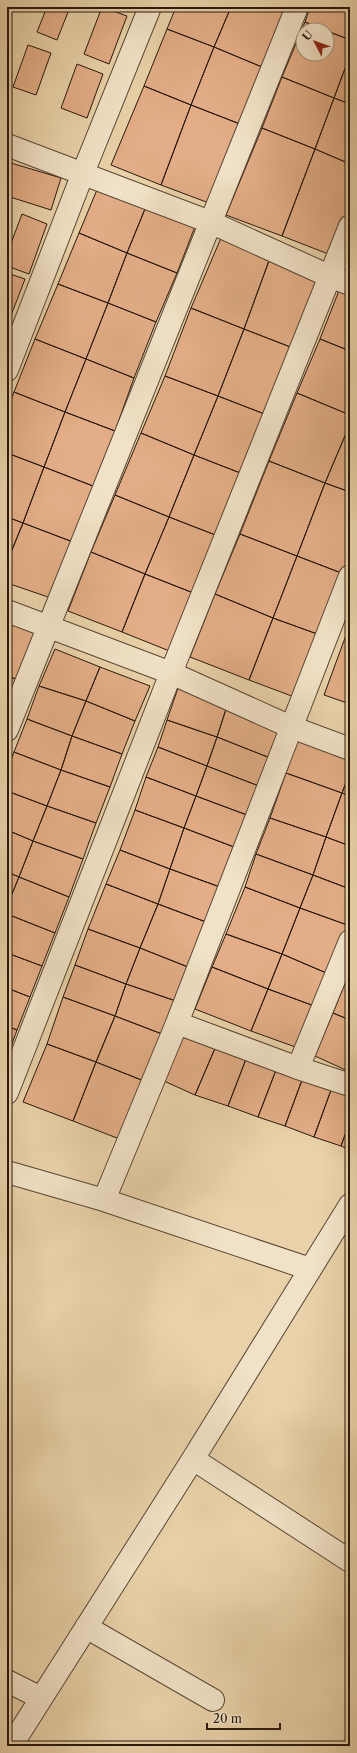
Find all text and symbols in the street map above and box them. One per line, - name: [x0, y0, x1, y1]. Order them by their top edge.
- north arrow: [295, 22, 335, 62]
- text: U: [299, 27, 316, 43]
- scale bar: [207, 1705, 280, 1731]
- text: 20 m: [213, 1711, 242, 1726]

